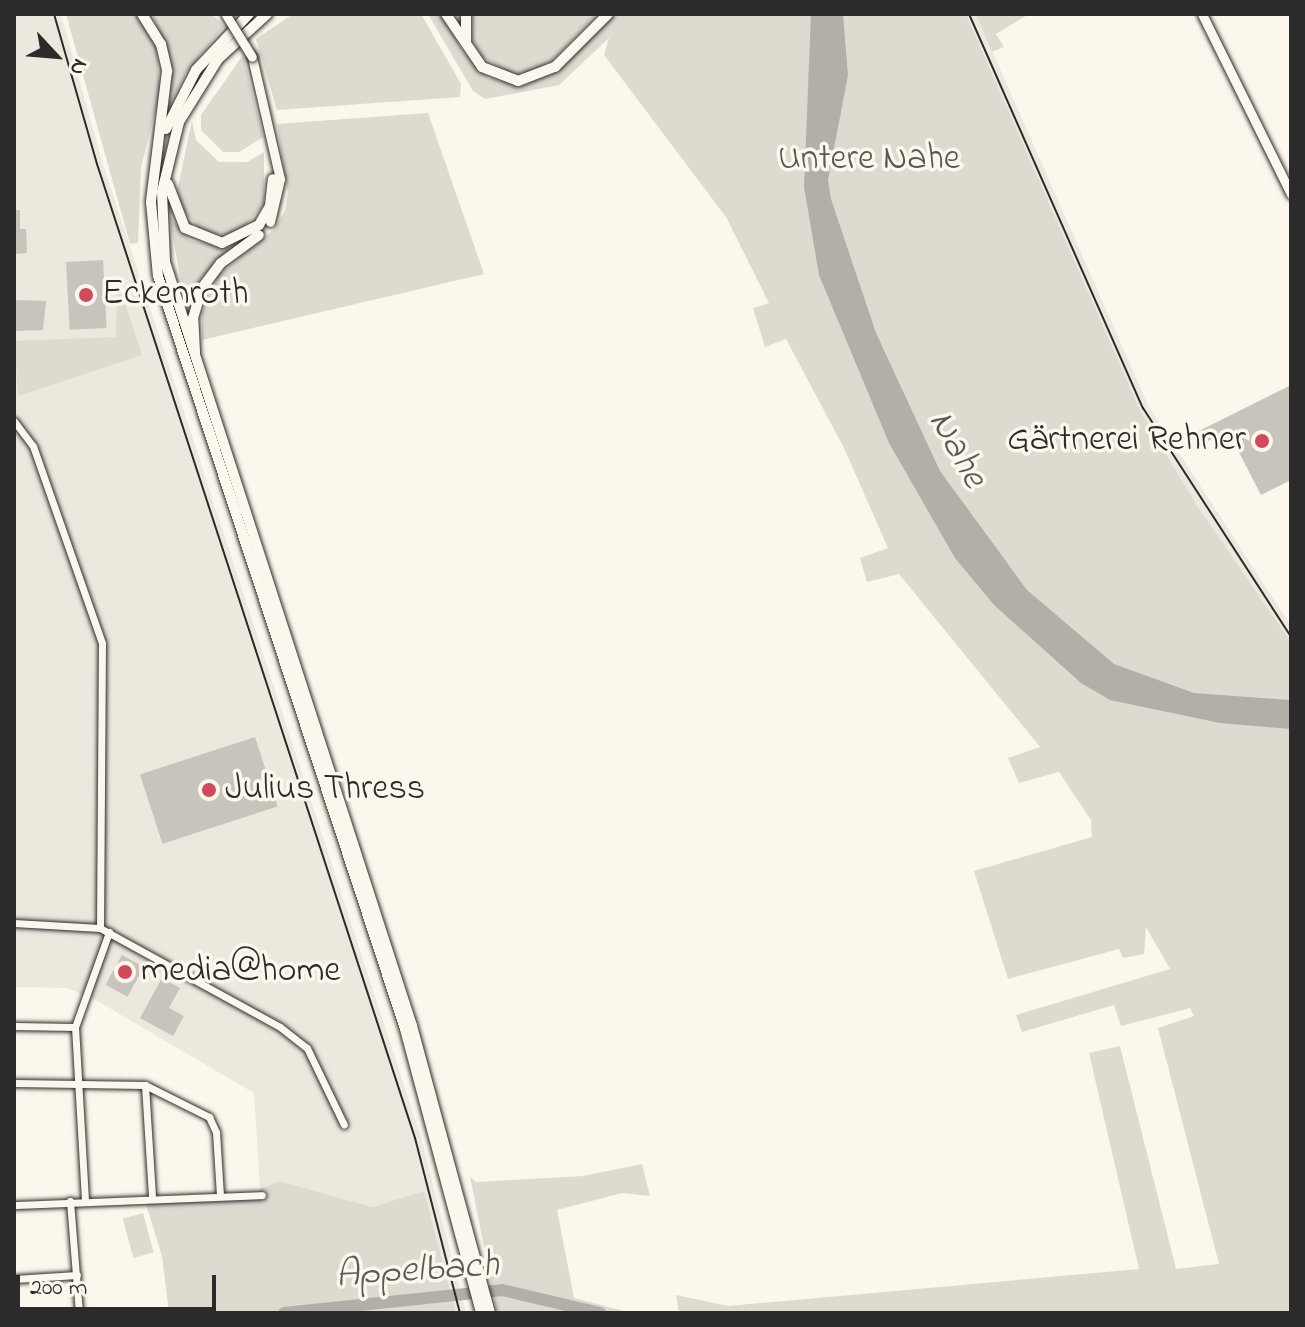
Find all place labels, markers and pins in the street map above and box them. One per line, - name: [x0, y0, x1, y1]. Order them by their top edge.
- place label: Eckenroth: [102, 273, 249, 317]
- marker: Eckenroth: [77, 286, 95, 304]
- place label: Gärtnerei Rehner: [1007, 419, 1246, 463]
- marker: Gärtnerei Rehner: [1253, 432, 1271, 450]
- place label: Julius Thress: [225, 768, 425, 812]
- marker: Julius Thress: [200, 781, 218, 799]
- place label: media@home: [141, 950, 340, 994]
- marker: media@home: [116, 963, 134, 981]

